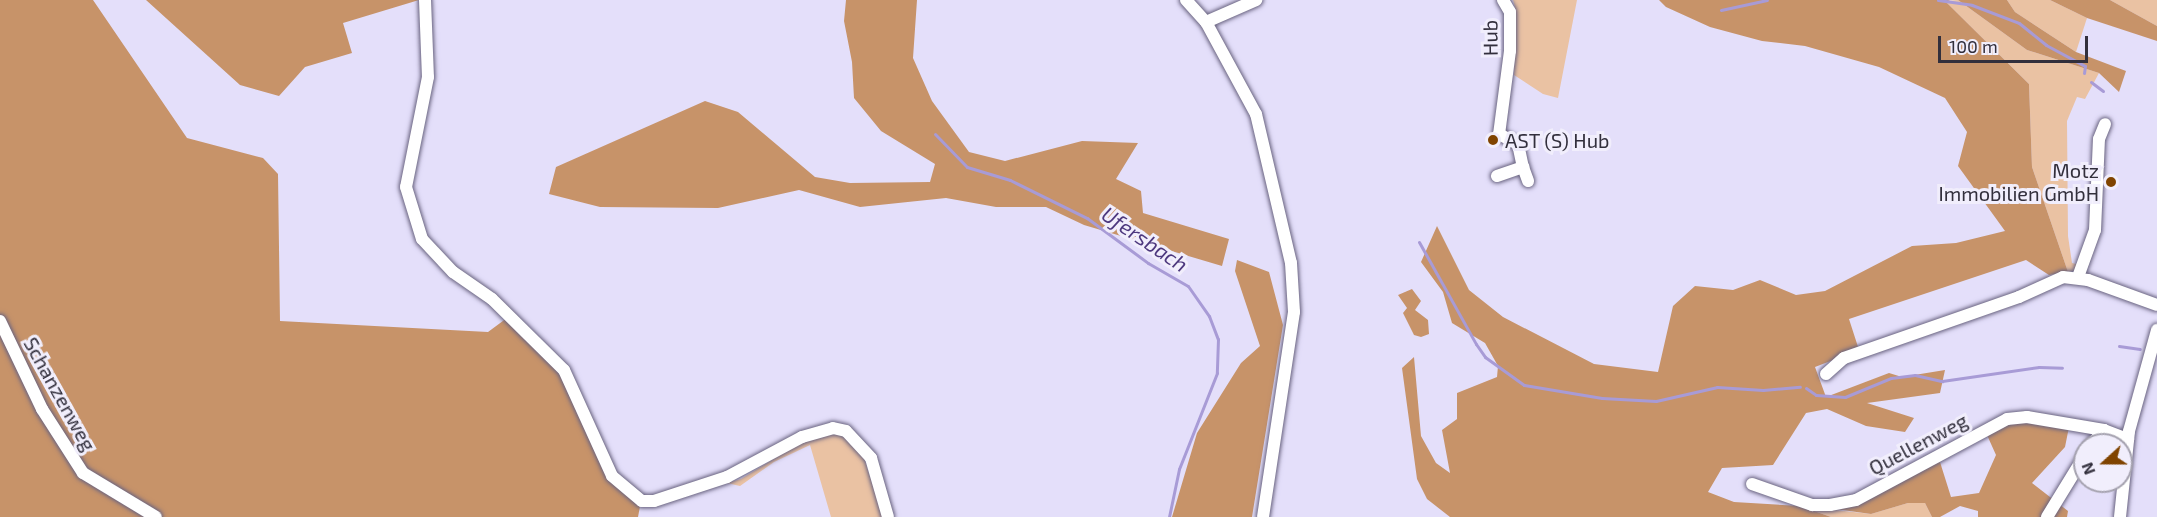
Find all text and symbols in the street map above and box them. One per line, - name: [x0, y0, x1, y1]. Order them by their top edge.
- street label: Hub: [1478, 20, 1502, 56]
- scale bar: [1941, 24, 2091, 62]
- text: 100 m: [1949, 35, 1998, 57]
- place label: AST (S) Hub: [1505, 128, 1610, 152]
- marker: AST (S) Hub: [1486, 133, 1500, 147]
- place label: Motz Immobilien GmbH: [1938, 158, 2099, 205]
- marker: Motz Immobilien GmbH: [2104, 175, 2118, 189]
- water label: Ufersbach: [1097, 201, 1193, 277]
- street label: Schanzenweg: [19, 333, 101, 455]
- street label: Quellenweg: [1865, 408, 1971, 480]
- north arrow: [2073, 433, 2133, 493]
- text: N: [2077, 460, 2099, 478]

